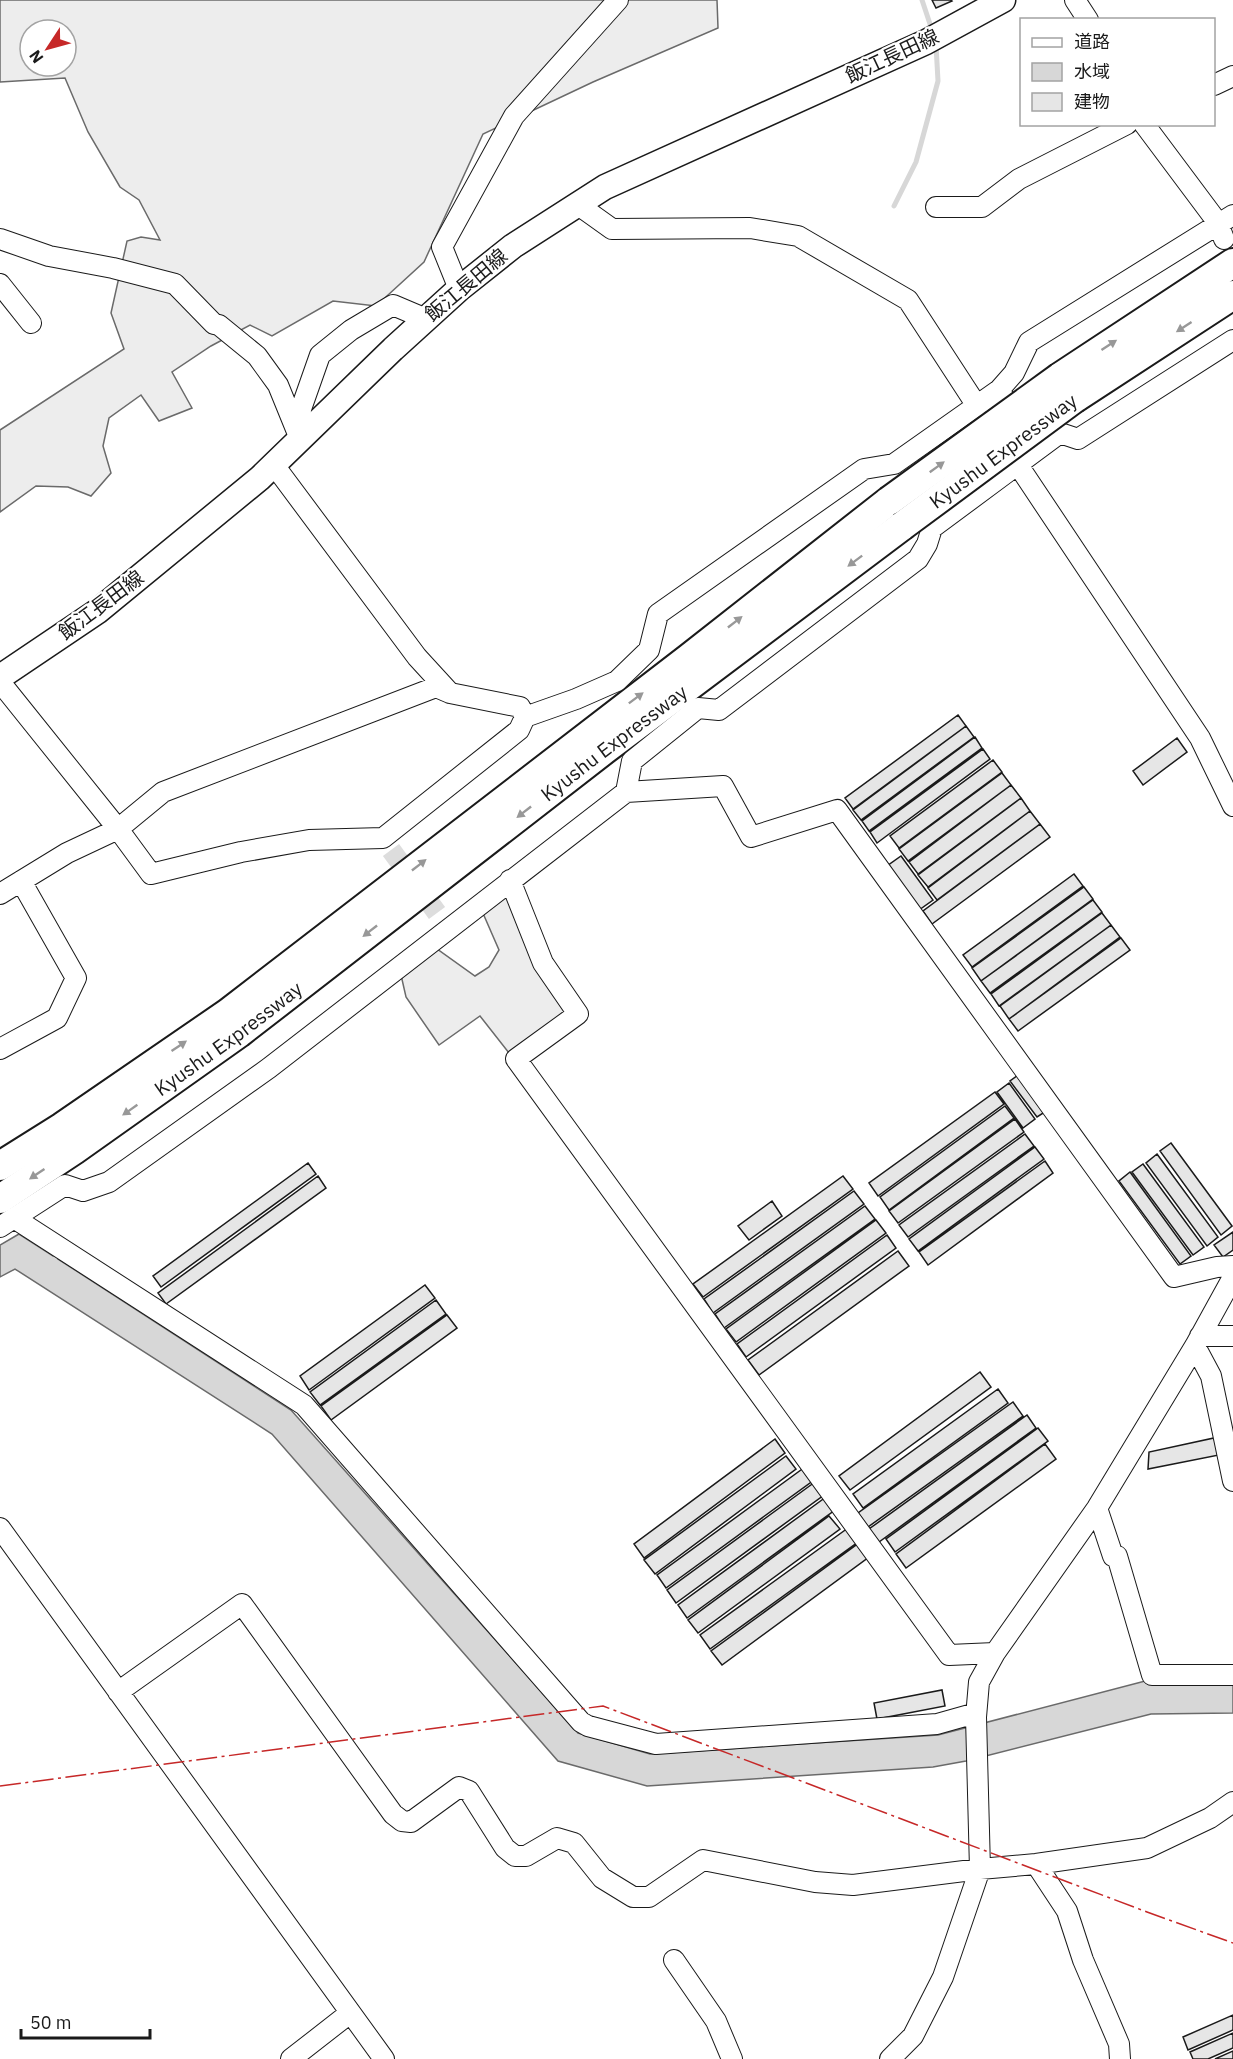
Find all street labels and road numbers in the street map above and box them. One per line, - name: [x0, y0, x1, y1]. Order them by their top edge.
- street label: 飯江長田線: [841, 22, 943, 89]
- street label: 飯江長田線: [419, 242, 513, 327]
- street label: Kyushu Expressway: [924, 387, 1082, 514]
- street label: 飯江長田線: [53, 564, 149, 645]
- street label: Kyushu Expressway: [535, 678, 693, 807]
- street label: Kyushu Expressway: [149, 975, 308, 1102]

